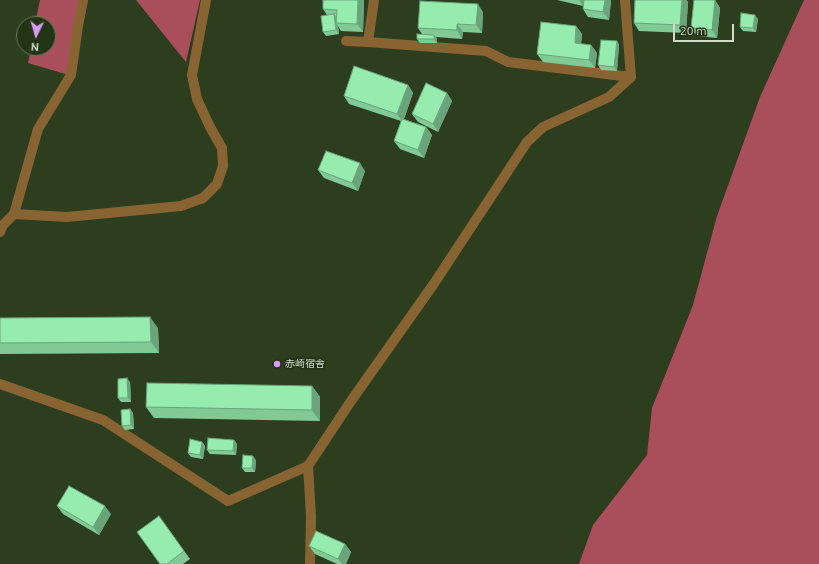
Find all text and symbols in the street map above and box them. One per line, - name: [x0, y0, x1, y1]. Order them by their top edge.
- north arrow: [16, 16, 56, 56]
- scale bar: [675, 16, 736, 42]
- text: 20 m: [680, 24, 707, 37]
- text: N: [30, 41, 40, 53]
- place label: 赤崎宿舎: [285, 358, 325, 370]
- marker: 赤崎宿舎: [272, 359, 282, 369]

